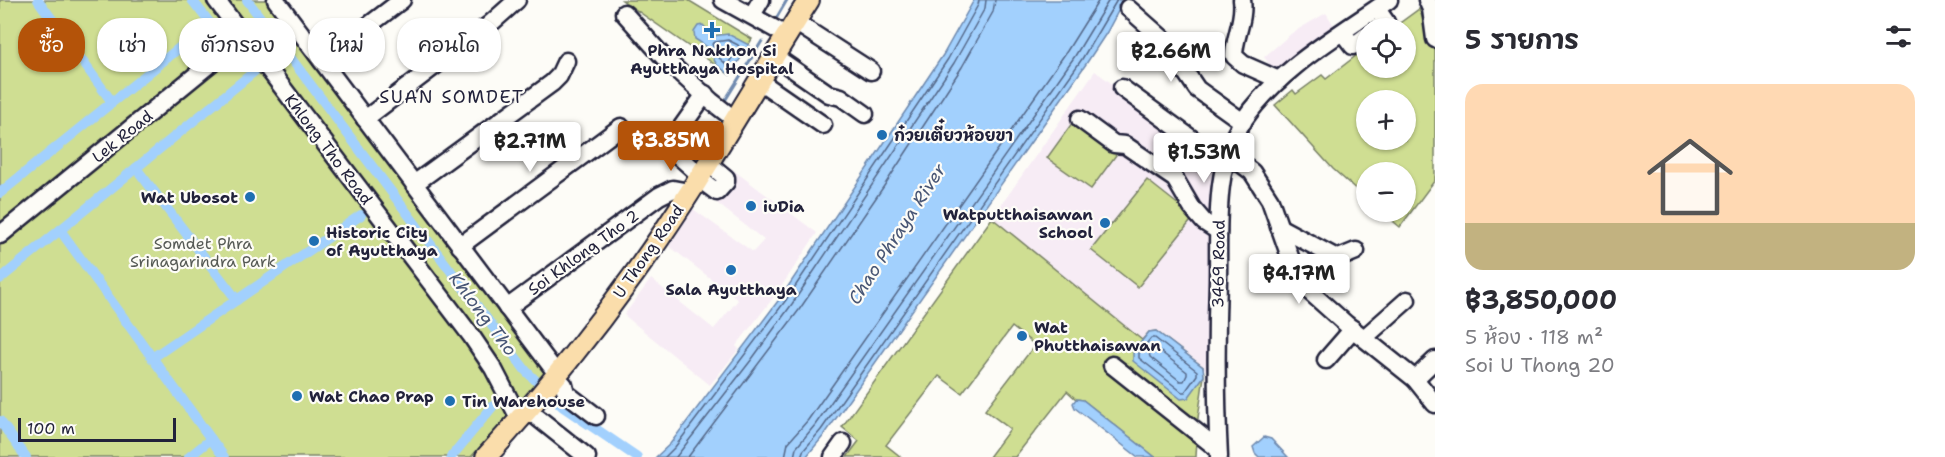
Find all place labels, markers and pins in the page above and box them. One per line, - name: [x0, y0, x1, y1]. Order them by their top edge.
- marker: Phra Nakhon Si Ayutthaya Hospital: [703, 21, 721, 39]
- pin: ฿2.66M: [1122, 32, 1220, 83]
- place label: Phra Nakhon Si Ayutthaya Hospital: [630, 40, 794, 79]
- place label: ก๋วยเตี๋ยวห้อยขา: [894, 118, 1013, 146]
- pin: ฿3.85M: [622, 121, 720, 172]
- pin: ฿2.71M: [481, 122, 579, 173]
- marker: ก๋วยเตี๋ยวห้อยขา: [875, 128, 889, 142]
- pin: ฿1.53M: [1155, 133, 1253, 184]
- place label: Wat Ubosot: [141, 187, 238, 208]
- marker: Wat Ubosot: [243, 190, 257, 204]
- place label: iuDia: [763, 196, 805, 217]
- marker: iuDia: [744, 199, 758, 213]
- place label: Watputthaisawan School: [943, 204, 1093, 243]
- marker: Watputthaisawan School: [1098, 216, 1112, 230]
- place label: Historic City of Ayutthaya: [326, 222, 438, 261]
- marker: Historic City of Ayutthaya: [307, 234, 321, 248]
- pin: ฿4.17M: [1250, 254, 1348, 305]
- marker: Sala Ayutthaya: [724, 263, 738, 277]
- place label: Sala Ayutthaya: [665, 279, 797, 300]
- place label: Wat Phutthaisawan: [1034, 317, 1161, 356]
- marker: Wat Phutthaisawan: [1015, 329, 1029, 343]
- place label: Wat Chao Prap: [309, 386, 434, 407]
- marker: Wat Chao Prap: [290, 389, 304, 403]
- place label: Tin Warehouse: [462, 391, 586, 412]
- marker: Tin Warehouse: [443, 394, 457, 408]

